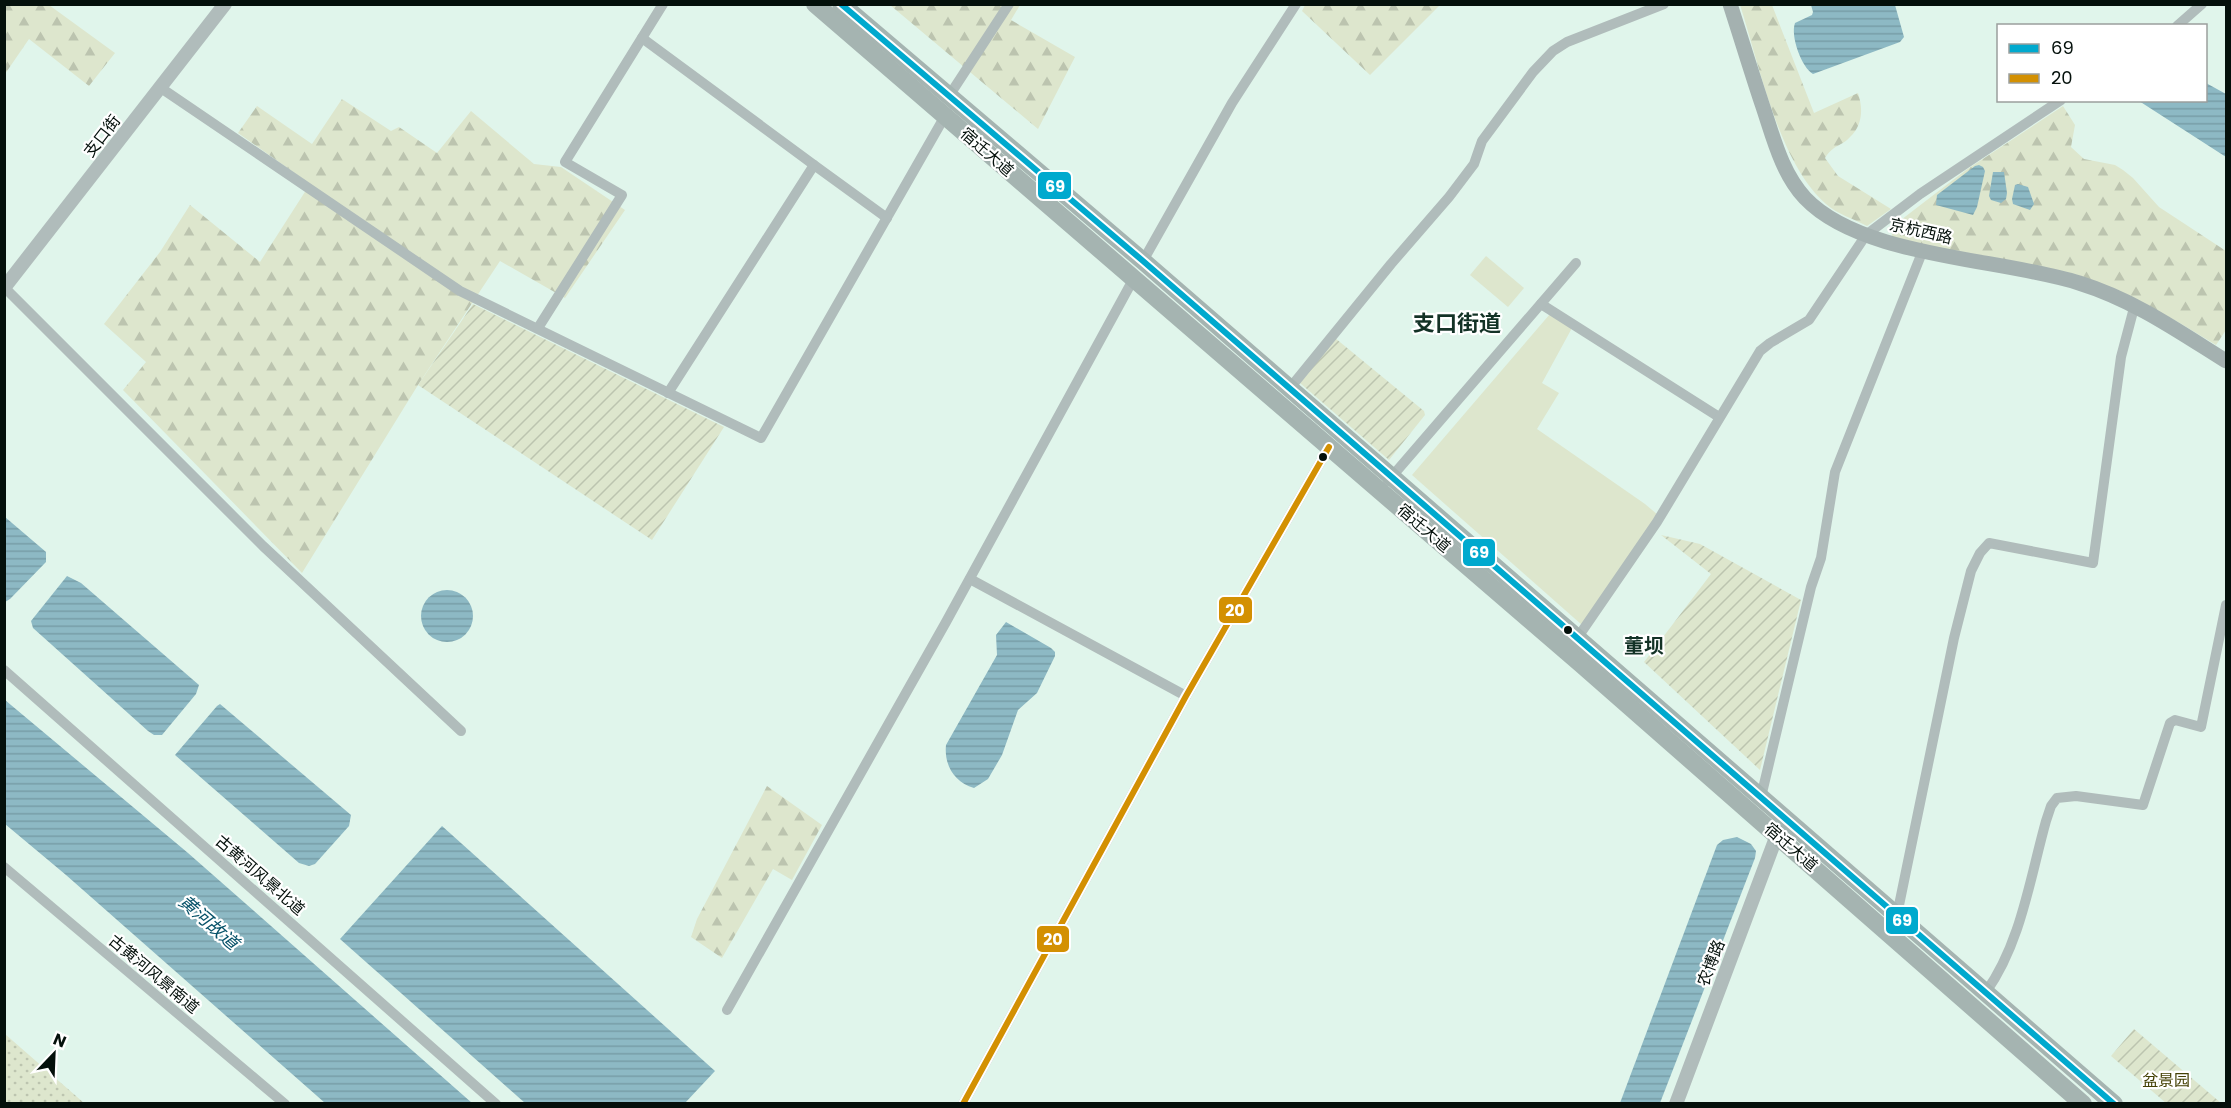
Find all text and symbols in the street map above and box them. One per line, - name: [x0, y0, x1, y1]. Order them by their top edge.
- legend: [1997, 24, 2207, 102]
- text: 69: [2051, 35, 2074, 60]
- text: 20: [2051, 65, 2073, 90]
- street label: 支口街: [78, 110, 126, 162]
- street label: 宿迁大道: [955, 122, 1019, 182]
- line badge: 69: [1037, 171, 1072, 200]
- text: 69: [1045, 175, 1065, 198]
- street label: 京杭西路: [1887, 213, 1955, 249]
- district label: 支口街道: [1413, 308, 1501, 339]
- unlabelled marker: [1317, 451, 1329, 463]
- street label: 宿迁大道: [1392, 498, 1456, 558]
- line badge: 69: [1462, 538, 1496, 567]
- text: 69: [1469, 541, 1489, 564]
- line badge: 20: [1218, 596, 1253, 624]
- text: 20: [1225, 599, 1245, 622]
- unlabelled marker: [1562, 624, 1574, 636]
- district label: 董坝: [1624, 632, 1664, 660]
- street label: 宿迁大道: [1759, 817, 1823, 877]
- street label: 古黄河风景北道: [210, 830, 310, 920]
- water label: 黄河故道: [174, 889, 247, 957]
- line badge: 69: [1885, 906, 1919, 935]
- text: 69: [1892, 909, 1912, 932]
- line badge: 20: [1036, 925, 1070, 953]
- text: 20: [1043, 928, 1063, 951]
- street label: 古黄河风景南道: [104, 929, 204, 1019]
- street label: 农博路: [1692, 936, 1730, 990]
- north arrow: [24, 1024, 84, 1084]
- text: N: [50, 1028, 70, 1054]
- park label: 盆景园: [2142, 1069, 2190, 1092]

